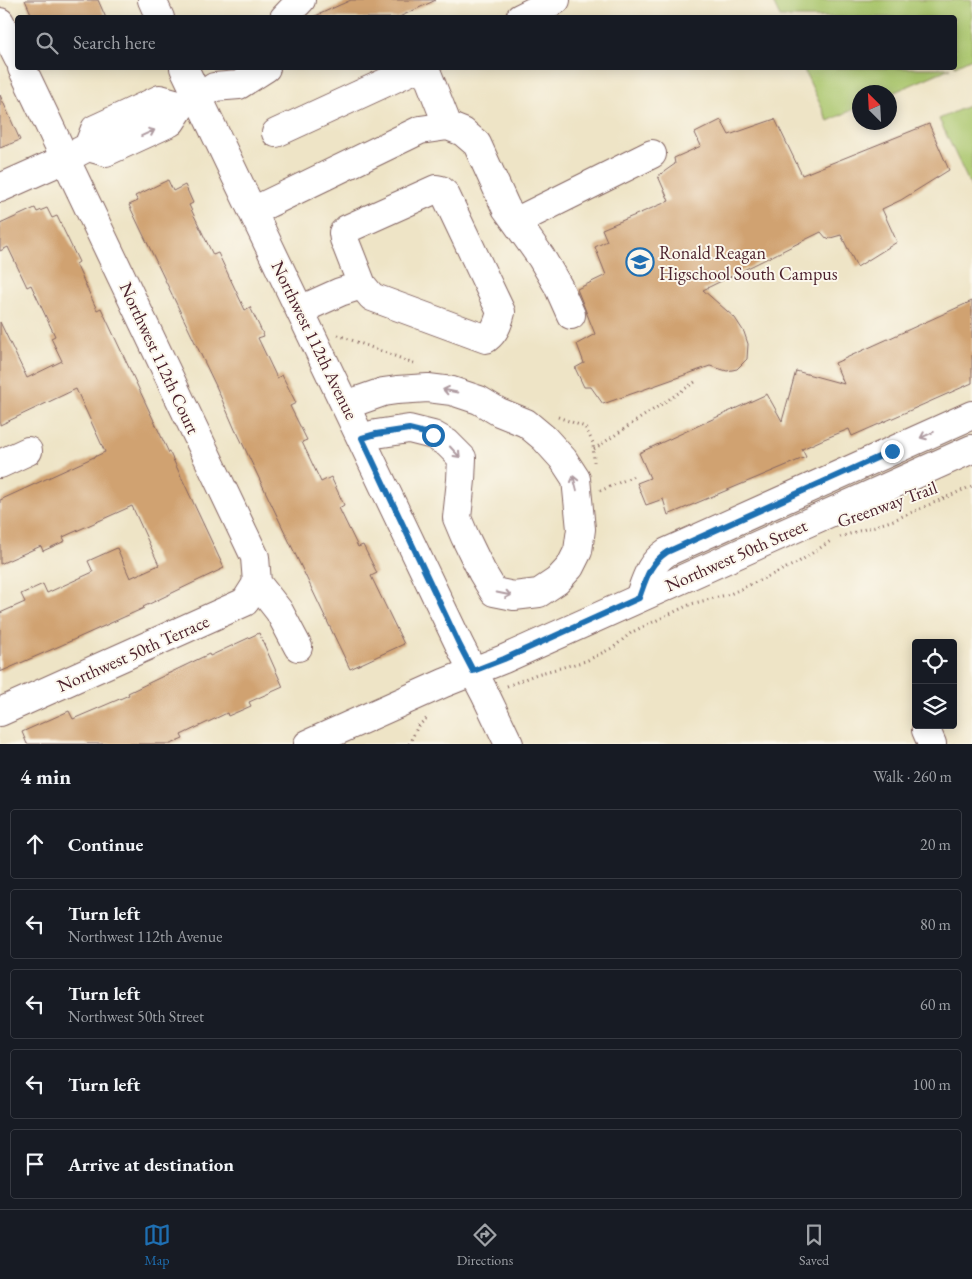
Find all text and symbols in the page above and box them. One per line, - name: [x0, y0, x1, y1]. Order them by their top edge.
- search box: [15, 15, 957, 70]
- icon: search: [33, 29, 61, 57]
- text: Search here: [73, 30, 155, 55]
- north arrow: [852, 85, 897, 130]
- one-way arrow: [140, 128, 155, 137]
- place label: Ronald Reagan Higschool South Campus: [659, 241, 838, 285]
- school or university icon: Ronald Reagan Higschool South Campus: [625, 247, 655, 277]
- street label: Northwest 112th Avenue: [267, 257, 363, 423]
- street label: Northwest 112th Court: [115, 278, 205, 438]
- one-way arrow: [442, 386, 458, 396]
- route start: [422, 424, 445, 447]
- one-way arrow: [920, 431, 935, 440]
- route end: [881, 440, 904, 463]
- one-way arrow: [449, 445, 461, 458]
- one-way arrow: [570, 475, 579, 491]
- street label: Greenway Trail: [834, 475, 940, 533]
- street label: Northwest 50th Street: [661, 513, 811, 597]
- one-way arrow: [496, 590, 512, 599]
- street label: Northwest 50th Terrace: [53, 609, 213, 697]
- map controls: [912, 639, 957, 729]
- button: locate: [912, 639, 957, 684]
- button: layers: [912, 684, 957, 729]
- text: 4 min: [20, 763, 71, 790]
- text: Walk · 260 m: [873, 766, 952, 787]
- icon: ahead: [21, 830, 49, 858]
- text: Continue: [68, 832, 143, 857]
- text: 20 m: [920, 834, 951, 855]
- text: Turn left: [68, 901, 140, 926]
- icon: left: [21, 910, 49, 938]
- text: 80 m: [920, 914, 951, 935]
- text: Northwest 112th Avenue: [68, 926, 222, 947]
- text: Turn left: [68, 981, 140, 1006]
- icon: left: [21, 990, 49, 1018]
- text: 60 m: [920, 994, 951, 1015]
- text: Northwest 50th Street: [68, 1006, 204, 1027]
- icon: left: [21, 1070, 49, 1098]
- text: Turn left: [68, 1072, 140, 1097]
- text: 100 m: [912, 1074, 951, 1095]
- icon: arrive: [21, 1150, 49, 1178]
- text: Arrive at destination: [68, 1152, 234, 1177]
- tab: Map: [143, 1221, 171, 1269]
- tab: Directions: [457, 1221, 513, 1269]
- tab: Saved: [799, 1221, 829, 1269]

